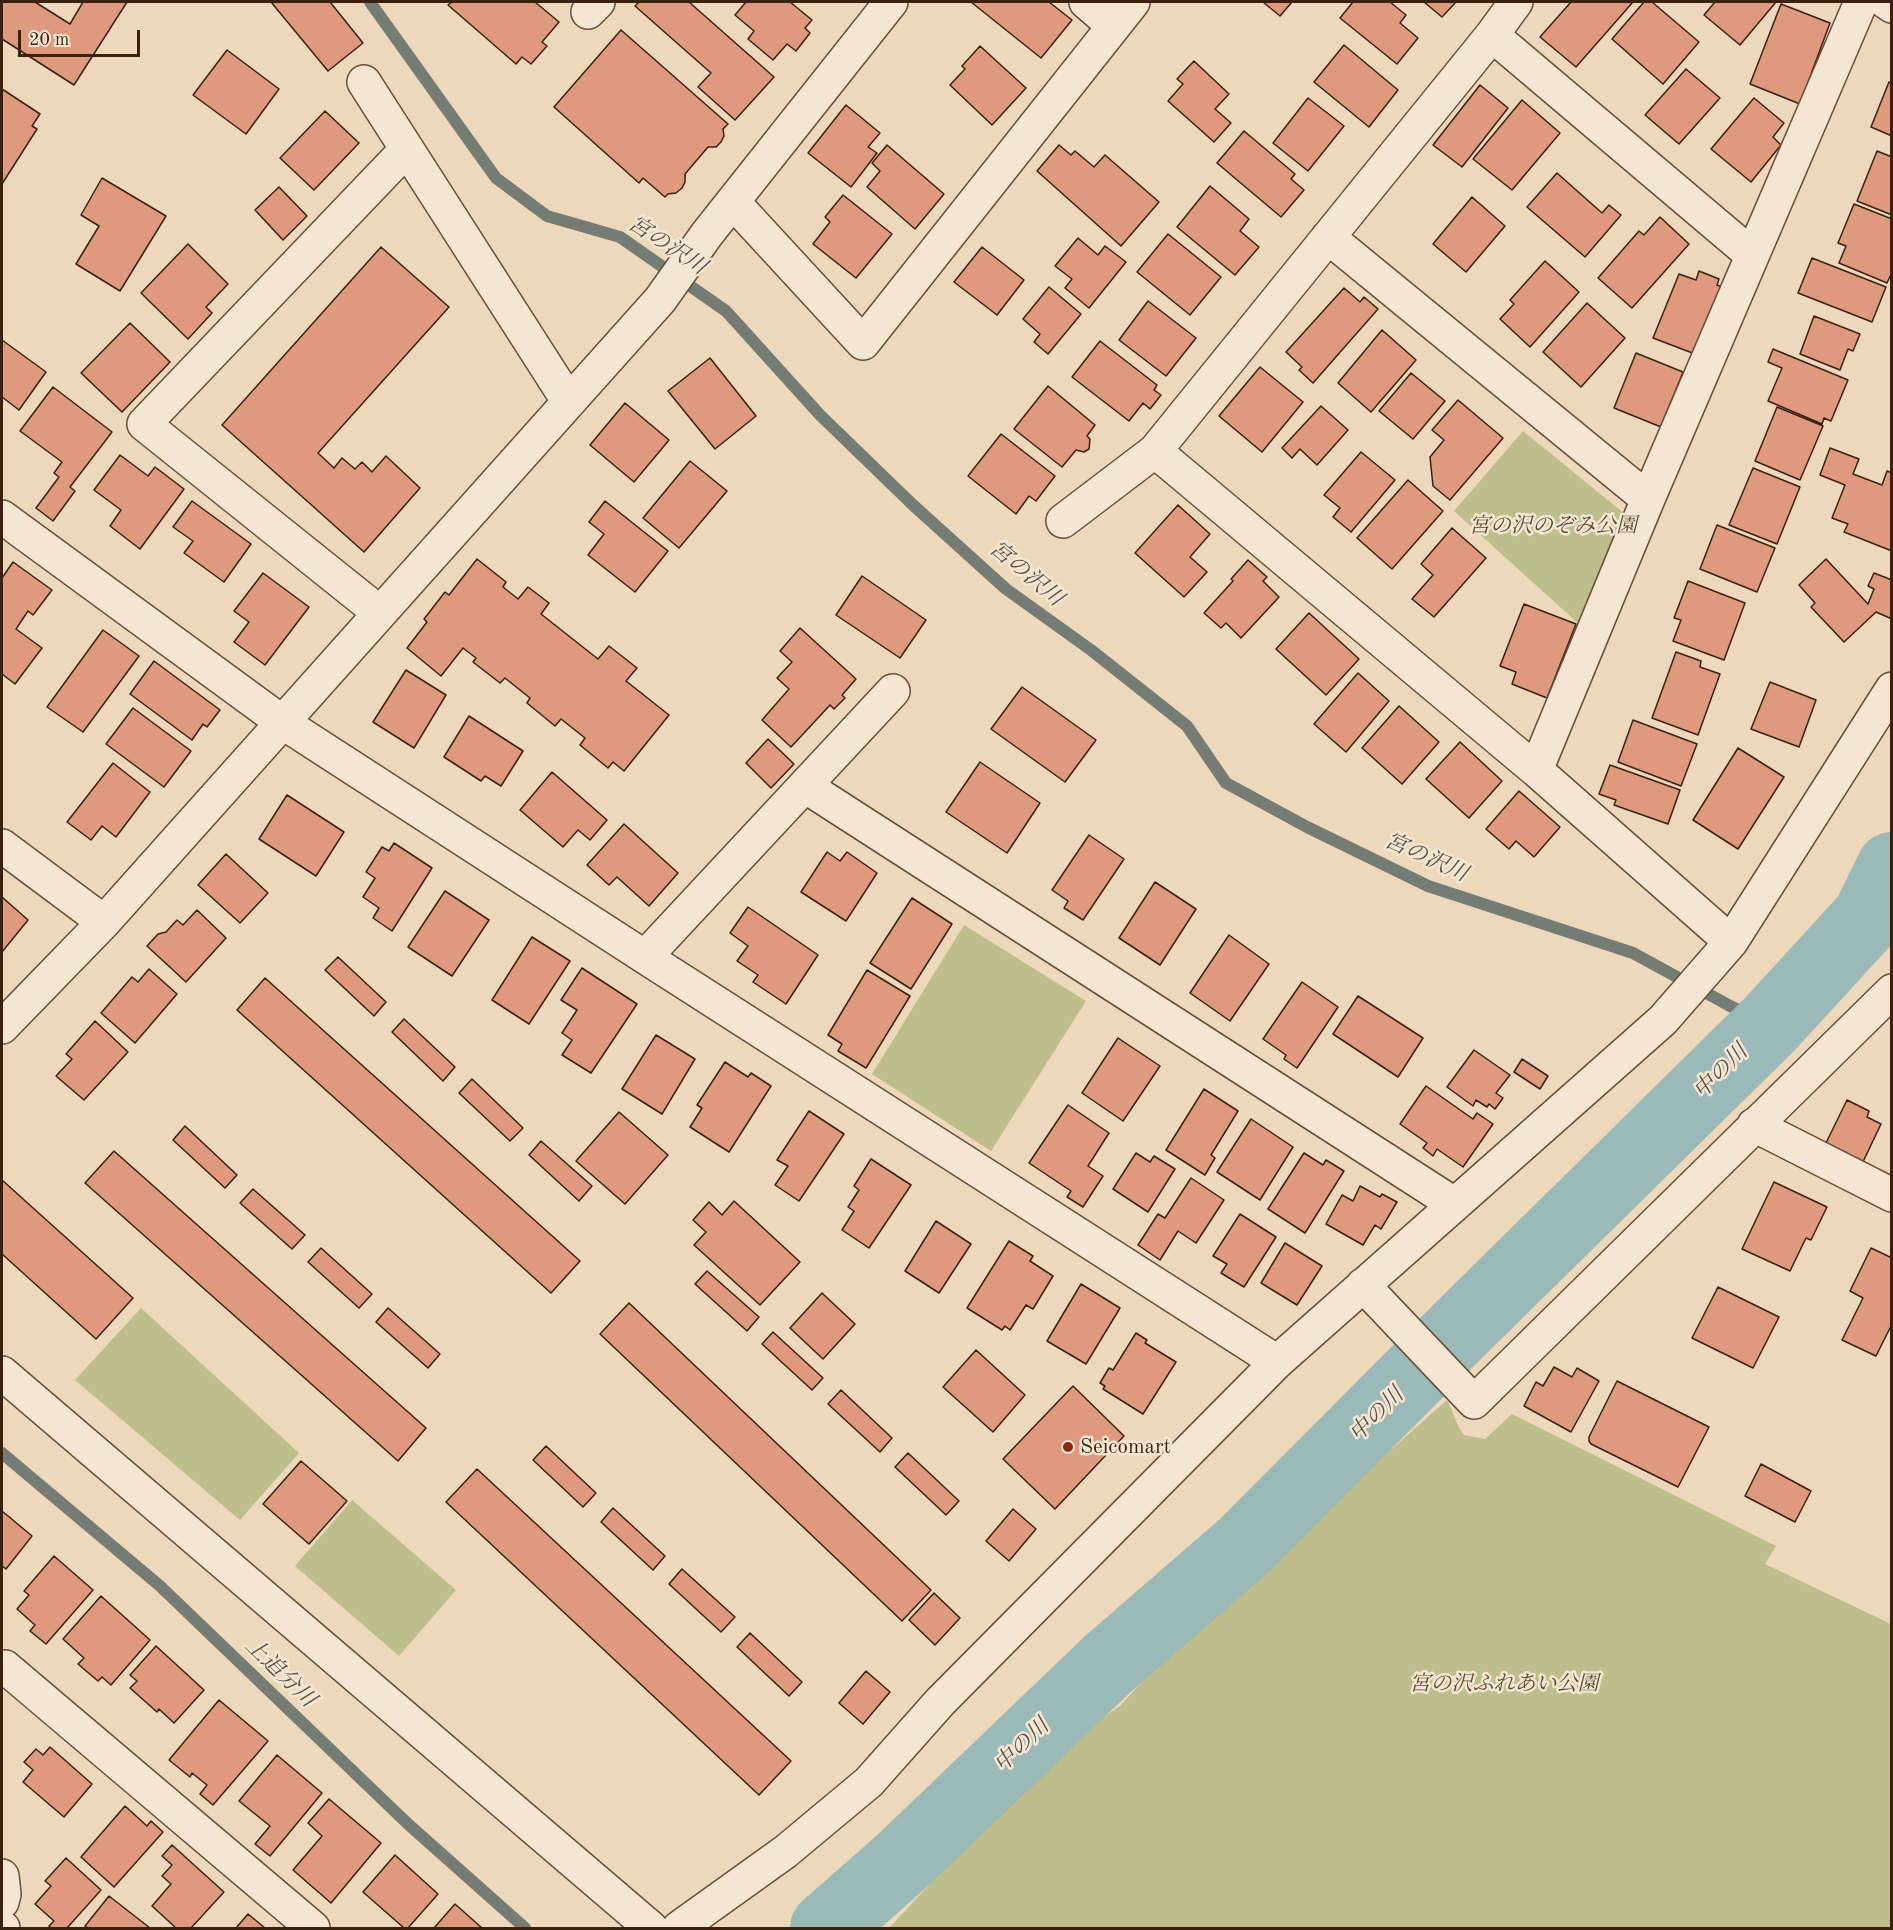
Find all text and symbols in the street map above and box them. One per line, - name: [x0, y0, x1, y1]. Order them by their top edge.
- scale bar: [21, 18, 142, 56]
- text: 20 m: [29, 31, 69, 49]
- water label: 宮の沢川: [623, 211, 711, 281]
- park label: 宮の沢のぞみ公園: [1469, 513, 1637, 539]
- water label: 宮の沢川: [984, 536, 1068, 612]
- water label: 宮の沢川: [1380, 828, 1472, 888]
- water label: 中の川: [1688, 1039, 1754, 1105]
- water label: 中の川: [1344, 1382, 1410, 1448]
- place label: Seicomart: [1080, 1434, 1171, 1460]
- marker: Seicomart: [1061, 1440, 1075, 1454]
- water label: 上追分川: [239, 1633, 321, 1713]
- park label: 宮の沢ふれあい公園: [1410, 1671, 1598, 1697]
- water label: 中の川: [989, 1714, 1055, 1778]

